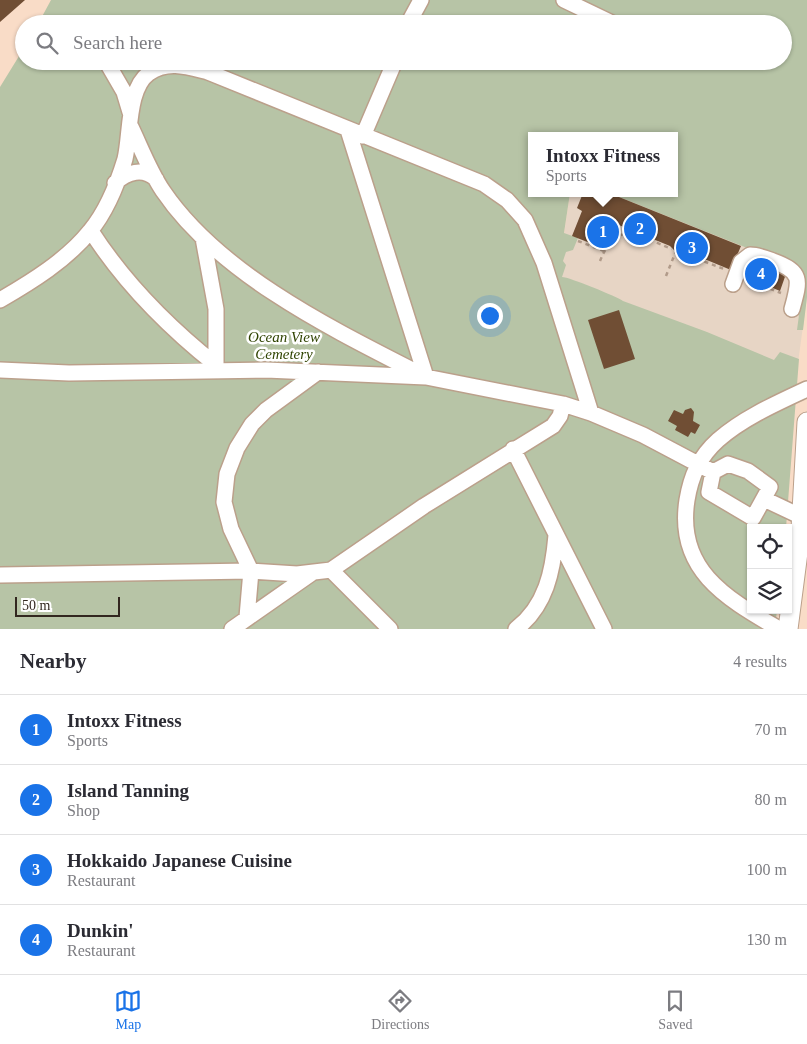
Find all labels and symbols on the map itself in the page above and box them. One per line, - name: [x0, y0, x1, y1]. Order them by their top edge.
- pin: 2: [624, 210, 656, 248]
- pin: 1: [587, 213, 619, 251]
- pin: 3: [676, 229, 708, 267]
- pin: 4: [745, 255, 777, 293]
- your location: [477, 303, 503, 329]
- park label: Ocean View Cemetery: [248, 329, 320, 362]
- scale bar: [15, 594, 120, 617]

